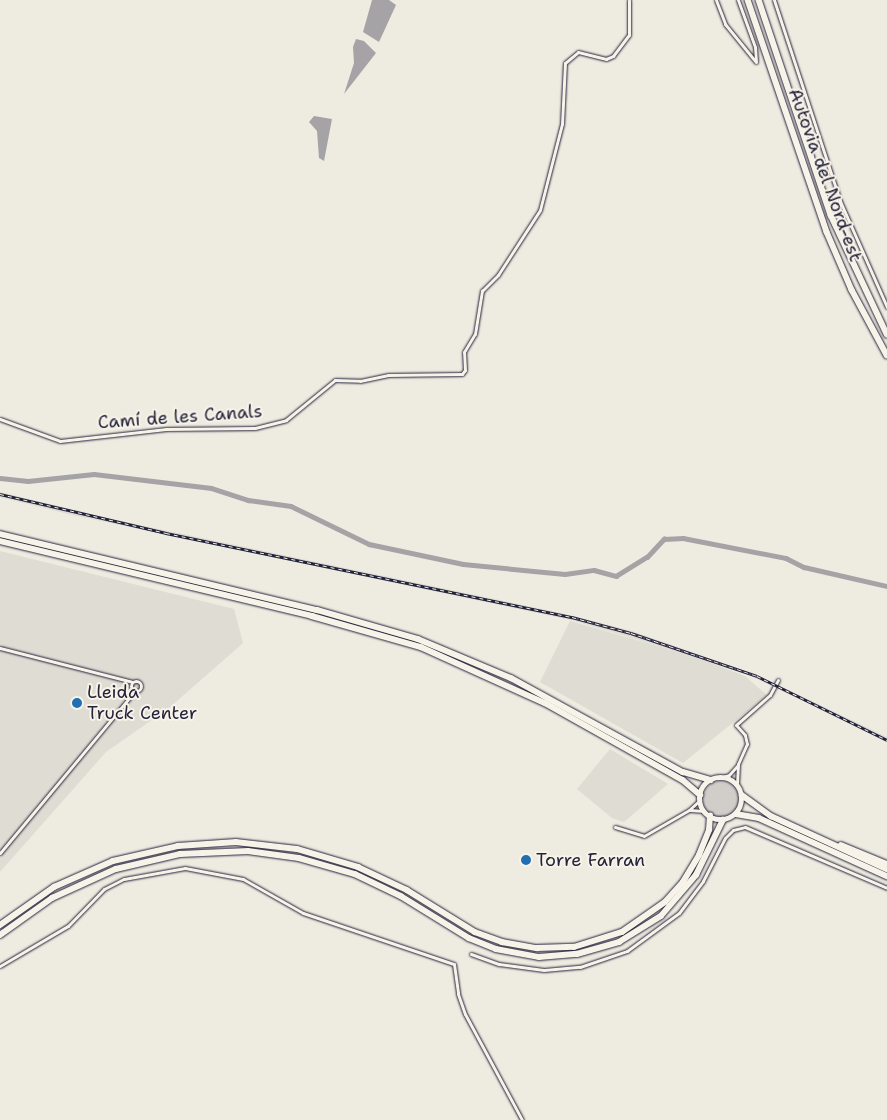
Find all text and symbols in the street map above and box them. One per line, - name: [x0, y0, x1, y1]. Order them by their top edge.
- street label: Autovia del Nord-est: [784, 85, 866, 265]
- street label: Camí de les Canals: [97, 400, 263, 434]
- place label: Lleida Truck Center: [87, 682, 197, 724]
- marker: Lleida Truck Center: [71, 697, 83, 709]
- place label: Torre Farran: [536, 849, 645, 871]
- marker: Torre Farran: [520, 854, 532, 866]

